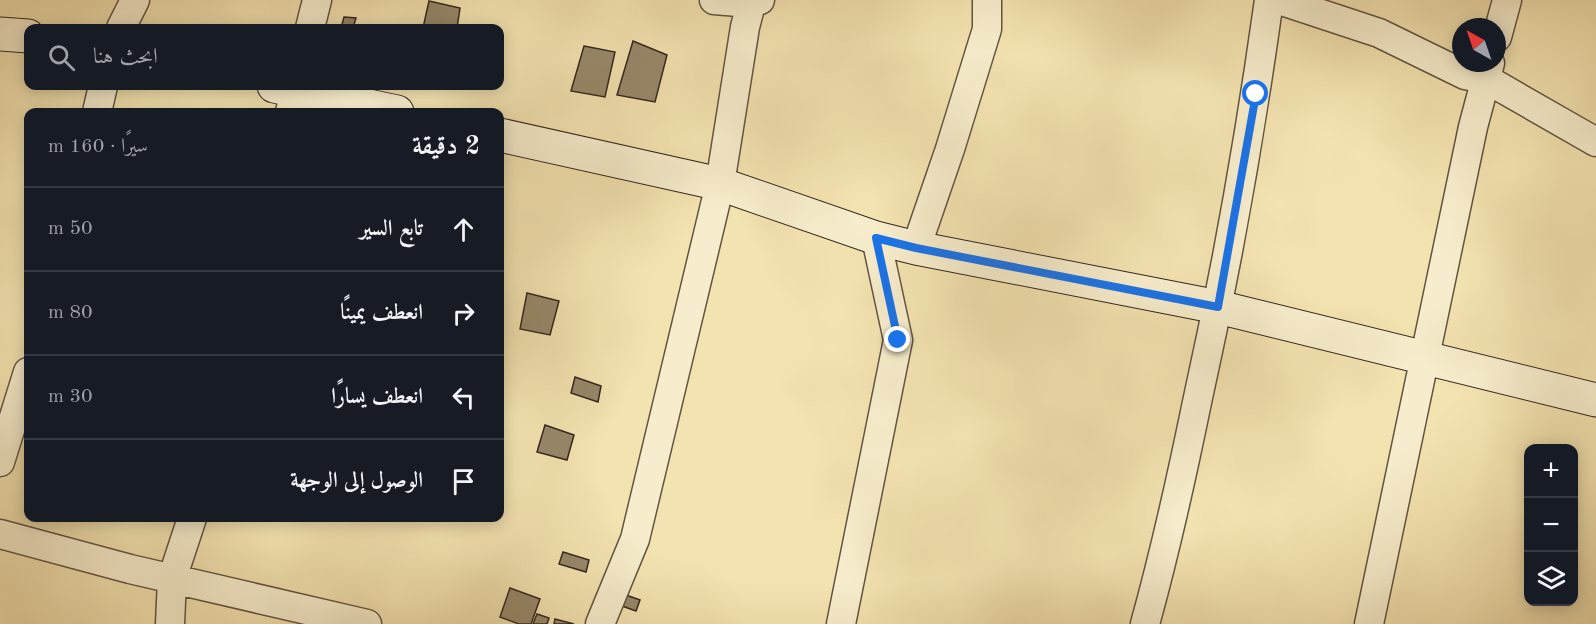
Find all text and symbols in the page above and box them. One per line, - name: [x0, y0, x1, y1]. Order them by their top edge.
- north arrow: [1452, 18, 1506, 72]
- search box: [24, 24, 504, 90]
- icon: search: [45, 41, 78, 74]
- text: ابحث هنا: [93, 46, 158, 68]
- route start: [1242, 80, 1268, 106]
- text: 2 دقيقة: [412, 134, 480, 160]
- text: سيرًا · 160 m: [48, 137, 148, 157]
- icon: ahead: [447, 213, 480, 246]
- text: تابع السير: [359, 218, 423, 240]
- text: 50 m: [48, 219, 93, 239]
- icon: right: [447, 297, 480, 330]
- text: انعطف يمينًا: [340, 302, 423, 324]
- text: 80 m: [48, 303, 93, 323]
- route end: [884, 326, 910, 352]
- icon: left: [447, 381, 480, 414]
- text: انعطف يسارًا: [331, 386, 423, 408]
- text: 30 m: [48, 387, 93, 407]
- map controls: [1524, 444, 1578, 606]
- button: +: [1524, 444, 1578, 498]
- icon: arrive: [447, 465, 480, 498]
- text: الوصول إلى الوجهة: [290, 470, 423, 492]
- button: −: [1524, 498, 1578, 552]
- button: layers: [1524, 552, 1578, 606]

